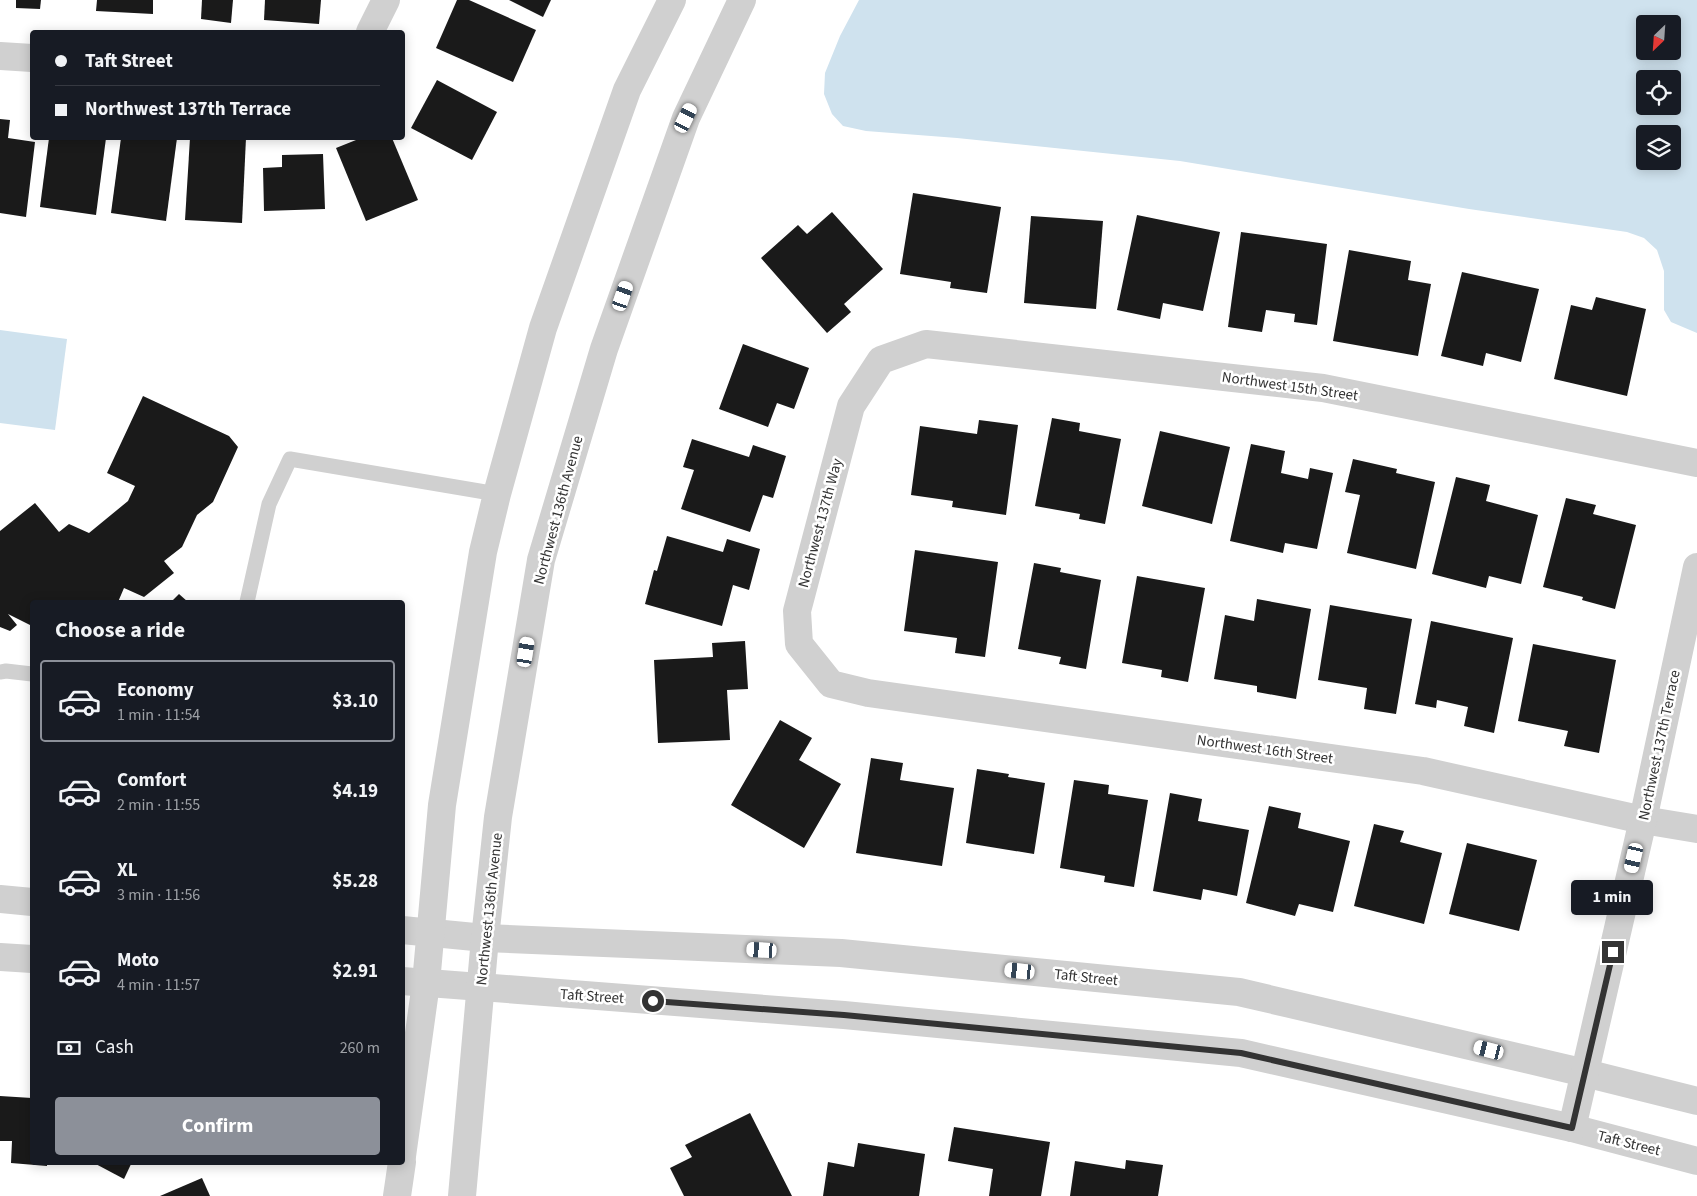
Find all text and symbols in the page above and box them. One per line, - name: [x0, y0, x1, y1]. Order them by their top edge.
- north arrow: [1636, 15, 1681, 60]
- map controls: [1636, 15, 1681, 170]
- text: Taft Street: [85, 48, 173, 75]
- button: locate: [1636, 70, 1681, 115]
- text: Northwest 137th Terrace: [85, 96, 291, 123]
- car: [672, 101, 699, 135]
- button: layers: [1636, 125, 1681, 170]
- car: [611, 279, 634, 313]
- street label: Northwest 15th Street: [1221, 367, 1359, 406]
- street label: Northwest 136th Avenue: [528, 433, 588, 587]
- street label: Northwest 137th Way: [793, 456, 848, 590]
- text: Choose a ride: [55, 614, 185, 646]
- car: [516, 636, 535, 668]
- street label: Northwest 137th Terrace: [1633, 668, 1686, 822]
- text: Economy: [117, 677, 194, 704]
- icon: car: [57, 679, 102, 724]
- text: $3.10: [332, 688, 378, 715]
- text: 1 min · 11:54: [117, 704, 200, 726]
- street label: Northwest 16th Street: [1196, 730, 1334, 769]
- text: Comfort: [117, 767, 187, 794]
- icon: car: [57, 769, 102, 814]
- text: $4.19: [332, 778, 378, 805]
- text: 2 min · 11:55: [117, 794, 200, 816]
- street label: Northwest 136th Avenue: [471, 832, 508, 986]
- car: [1623, 842, 1644, 874]
- text: XL: [117, 857, 138, 884]
- icon: car: [57, 859, 102, 904]
- text: $5.28: [332, 868, 378, 895]
- callout: 1 min: [1572, 880, 1654, 914]
- text: 3 min · 11:56: [117, 884, 200, 906]
- text: 1 min: [1593, 886, 1631, 908]
- route end: [1602, 941, 1624, 963]
- car: [746, 942, 777, 958]
- text: Moto: [117, 947, 159, 974]
- icon: car: [57, 949, 102, 994]
- text: $2.91: [332, 958, 378, 985]
- car: [1004, 962, 1035, 980]
- street label: Taft Street: [1053, 964, 1119, 991]
- text: 4 min · 11:57: [117, 974, 200, 996]
- street label: Taft Street: [559, 984, 625, 1009]
- route start: [642, 990, 664, 1012]
- icon: cash: [55, 1034, 83, 1062]
- text: Cash: [95, 1034, 134, 1061]
- text: 260 m: [340, 1037, 380, 1059]
- car: [1472, 1039, 1505, 1061]
- button: Confirm: [55, 1097, 380, 1155]
- street label: Taft Street: [1595, 1126, 1662, 1161]

